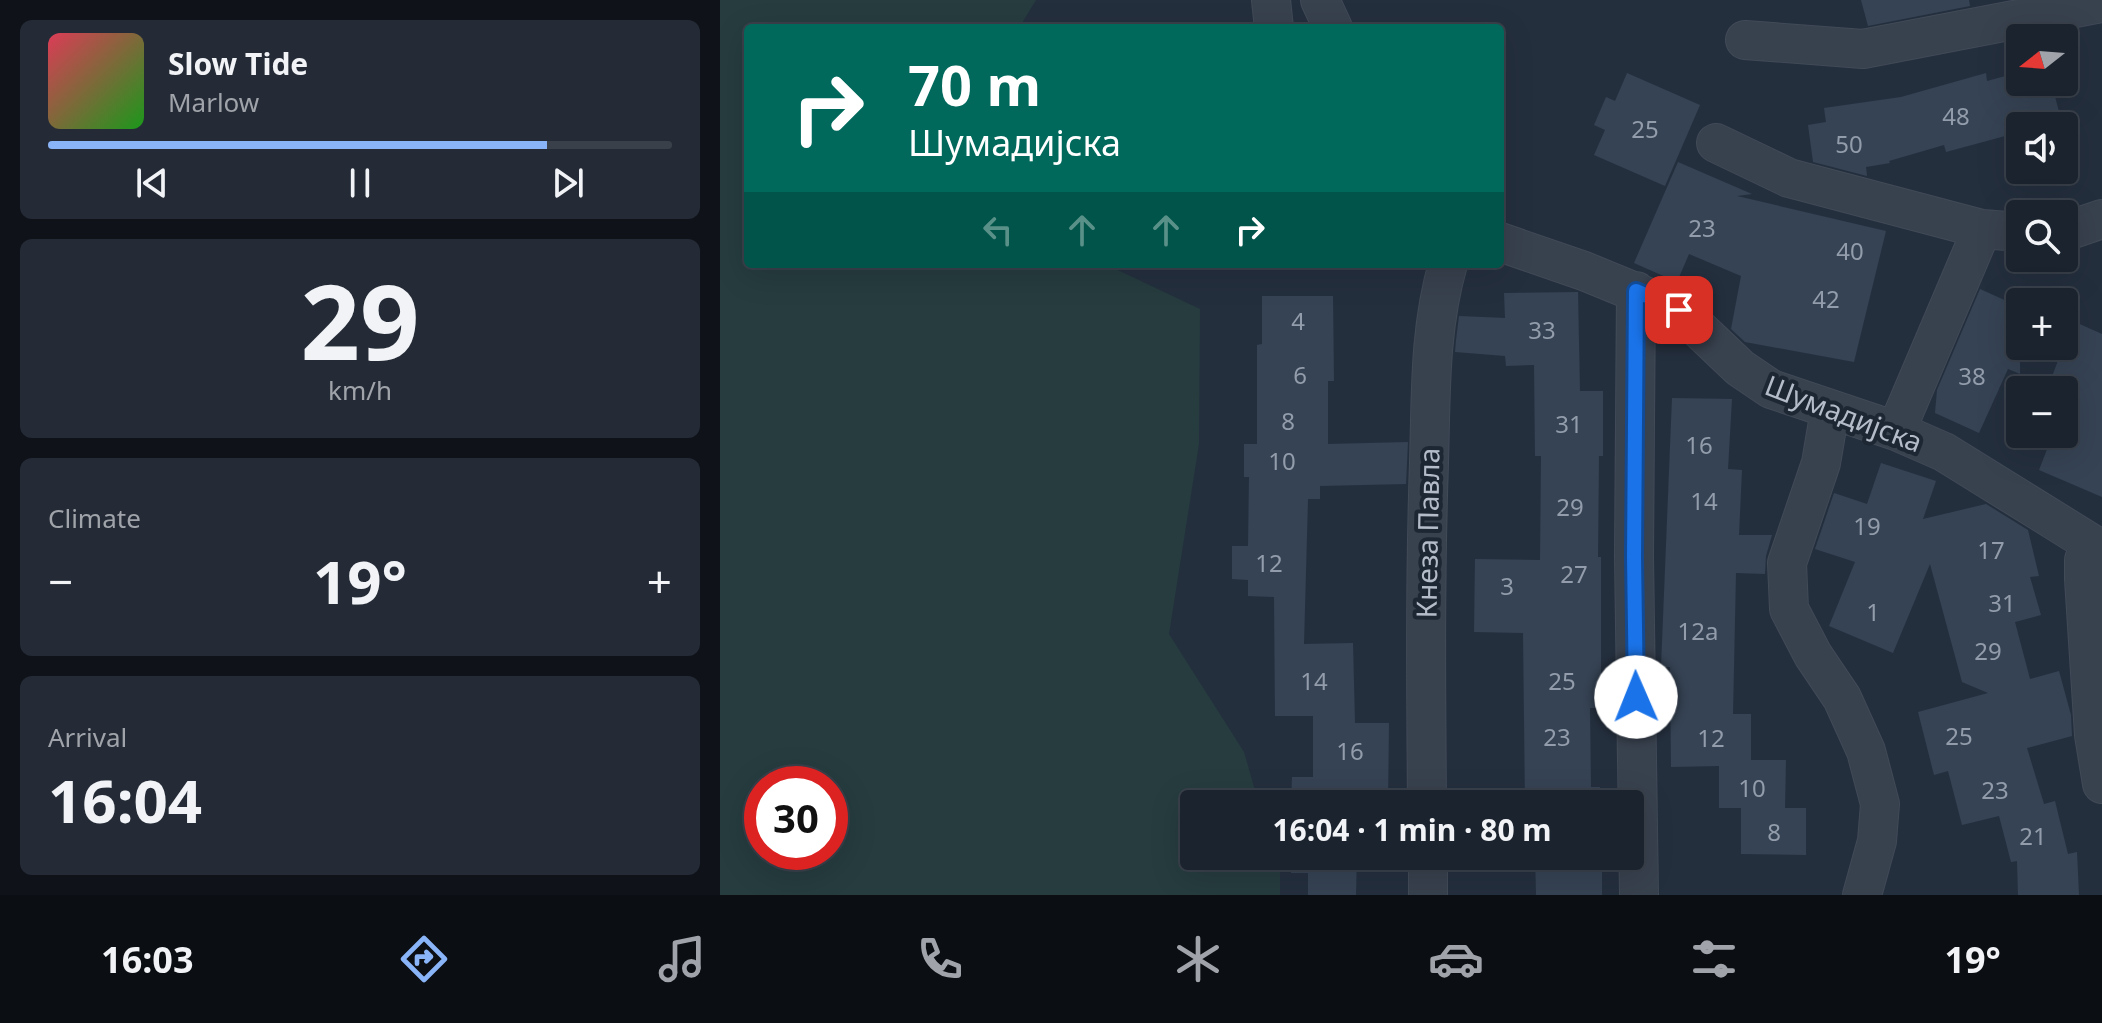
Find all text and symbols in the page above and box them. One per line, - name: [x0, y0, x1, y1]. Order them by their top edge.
- north arrow: [2006, 24, 2078, 96]
- map controls: [2006, 24, 2078, 448]
- text: Slow Tide: [168, 43, 308, 84]
- text: 70 m: [908, 46, 1041, 122]
- icon: right: [776, 56, 880, 160]
- text: Marlow: [168, 84, 259, 120]
- house number: 48: [1942, 99, 1970, 132]
- house number: 25: [1631, 112, 1659, 145]
- button: sound: [2006, 112, 2078, 184]
- text: Шумадијска: [908, 118, 1121, 167]
- house number: 50: [1835, 127, 1863, 160]
- icon: previous: [130, 161, 174, 205]
- icon: pause: [338, 161, 382, 205]
- icon: next: [546, 161, 590, 205]
- button: search: [2006, 200, 2078, 272]
- icon: left: [976, 208, 1020, 252]
- icon: ahead: [1060, 208, 1104, 252]
- icon: ahead: [1144, 208, 1188, 252]
- icon: right: [1228, 208, 1272, 252]
- house number: 23: [1688, 211, 1716, 244]
- house number: 40: [1836, 234, 1864, 267]
- text: 29: [301, 249, 419, 390]
- pin: [1645, 276, 1713, 344]
- house number: 42: [1812, 282, 1840, 315]
- icon: arrive: [1657, 288, 1701, 332]
- button: +: [2006, 288, 2078, 360]
- house number: 4: [1291, 304, 1305, 337]
- house number: 33: [1528, 313, 1556, 346]
- house number: 6: [1293, 358, 1307, 391]
- house number: 38: [1958, 359, 1986, 392]
- street label: Шумадијска: [1760, 366, 1928, 460]
- text: km/h: [328, 372, 392, 408]
- button: −: [2006, 376, 2078, 448]
- house number: 8: [1281, 404, 1295, 437]
- house number: 31: [1555, 407, 1583, 440]
- house number: 16: [1685, 428, 1713, 461]
- house number: 10: [1268, 444, 1296, 477]
- street label: Кнеза Павла: [1407, 447, 1447, 619]
- house number: 14: [1690, 484, 1718, 517]
- house number: 29: [1556, 490, 1584, 523]
- text: Climate: [48, 500, 141, 536]
- house number: 19: [1853, 509, 1881, 542]
- house number: 17: [1977, 533, 2005, 566]
- text: 19°: [313, 540, 407, 622]
- house number: 12: [1255, 546, 1283, 579]
- text: −: [48, 551, 73, 611]
- text: +: [647, 551, 672, 611]
- house number: 27: [1560, 557, 1588, 590]
- house number: 3: [1500, 569, 1514, 602]
- house number: 31: [1988, 586, 2016, 619]
- house number: 1: [1866, 595, 1880, 628]
- house number: 12a: [1678, 614, 1718, 647]
- house number: 29: [1974, 634, 2002, 667]
- position arrow: [1594, 655, 1678, 739]
- house number: 14: [1300, 664, 1328, 697]
- house number: 25: [1548, 664, 1576, 697]
- text: Arrival: [48, 719, 127, 755]
- house number: 25: [1945, 719, 1973, 752]
- house number: 23: [1543, 720, 1571, 753]
- house number: 12: [1697, 721, 1725, 754]
- house number: 16: [1336, 734, 1364, 767]
- text: 16:04: [48, 759, 202, 841]
- speed limit sign: 30: [744, 766, 848, 870]
- house number: 10: [1738, 771, 1766, 804]
- house number: 23: [1981, 773, 2009, 806]
- text: 16:04 · 1 min · 80 m: [1272, 809, 1552, 850]
- house number: 8: [1767, 815, 1781, 848]
- house number: 21: [2019, 819, 2047, 852]
- icon: directions: [396, 931, 452, 987]
- icon: music: [654, 931, 710, 987]
- icon: phone: [912, 931, 968, 987]
- icon: climate: [1170, 931, 1226, 987]
- icon: car: [1428, 931, 1484, 987]
- icon: filters: [1686, 931, 1742, 987]
- text: 16:03: [101, 935, 194, 984]
- text: 19°: [1944, 935, 2001, 984]

